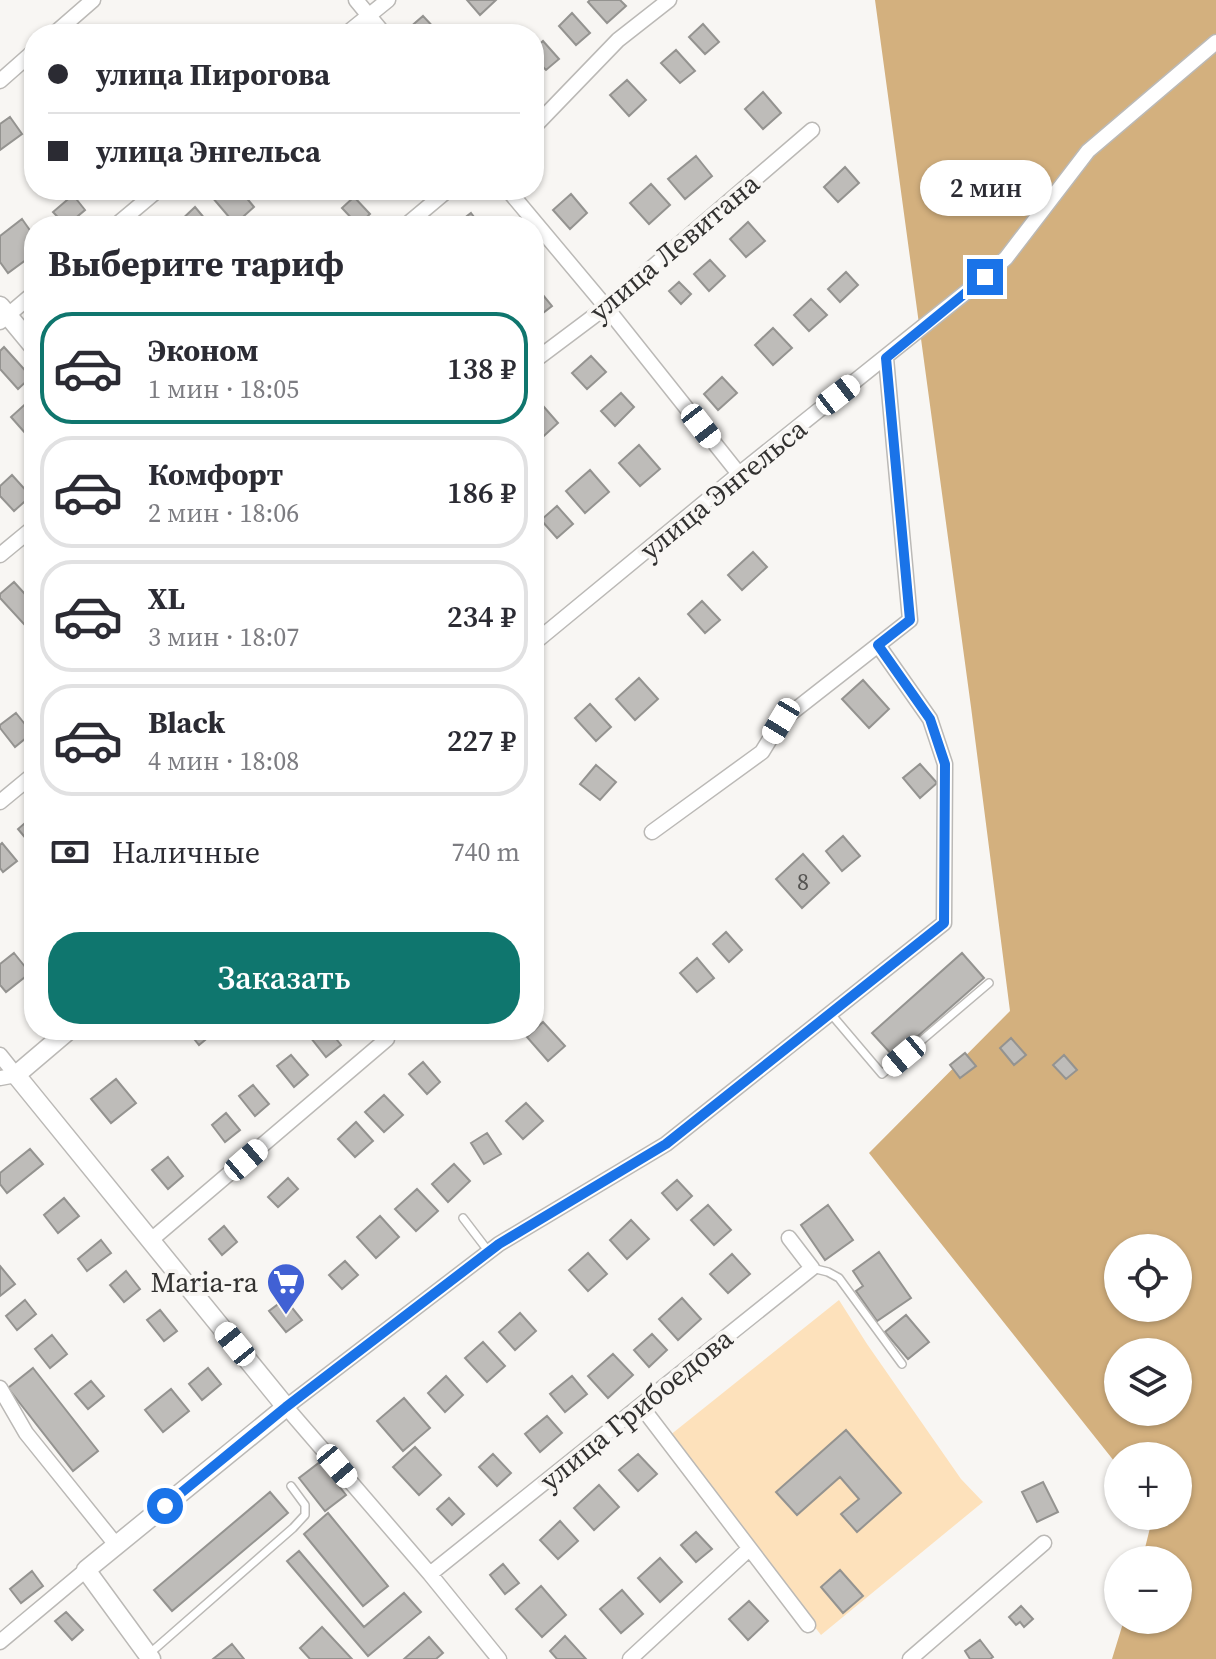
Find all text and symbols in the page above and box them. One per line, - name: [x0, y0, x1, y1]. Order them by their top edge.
- text: улица Пирогова: [96, 54, 330, 95]
- text: улица Энгельса: [96, 131, 321, 172]
- callout: 2 мин: [919, 161, 1051, 217]
- street label: улица Левитана: [581, 164, 768, 330]
- text: 2 мин: [950, 170, 1022, 206]
- text: Выберите тариф: [48, 239, 344, 288]
- route end: [967, 259, 1003, 295]
- text: Эконом: [148, 330, 259, 371]
- icon: car: [52, 332, 124, 404]
- text: 138 ₽: [447, 348, 516, 389]
- text: 1 мин · 18:05: [148, 371, 299, 407]
- car: [812, 371, 864, 419]
- car: [677, 400, 725, 452]
- street label: улица Энгельса: [632, 409, 815, 568]
- text: Комфорт: [148, 454, 283, 495]
- icon: car: [52, 456, 124, 528]
- text: 186 ₽: [447, 472, 516, 513]
- text: 2 мин · 18:06: [148, 495, 299, 531]
- text: XL: [148, 578, 185, 619]
- icon: car: [52, 580, 124, 652]
- text: 234 ₽: [447, 596, 516, 637]
- text: 3 мин · 18:07: [148, 619, 299, 655]
- car: [758, 694, 804, 748]
- text: Black: [148, 702, 225, 743]
- icon: car: [52, 704, 124, 776]
- text: 227 ₽: [447, 720, 516, 761]
- text: 4 мин · 18:08: [148, 743, 299, 779]
- icon: cash: [48, 830, 92, 874]
- text: Наличные: [112, 832, 260, 873]
- text: 740 m: [452, 834, 520, 870]
- house number: 8: [797, 865, 809, 898]
- button: Заказать: [48, 932, 520, 1024]
- car: [878, 1031, 930, 1081]
- car: [220, 1135, 272, 1185]
- map controls: [1104, 1234, 1192, 1634]
- button: locate: [1104, 1234, 1192, 1322]
- supermarket icon: Maria-ra: [265, 1261, 307, 1316]
- place label: Maria-ra: [151, 1263, 259, 1301]
- car: [211, 1318, 259, 1370]
- street label: улица Грибоедова: [531, 1319, 741, 1499]
- button: layers: [1104, 1338, 1192, 1426]
- car: [312, 1440, 362, 1492]
- button: +: [1104, 1442, 1192, 1530]
- route start: [147, 1488, 183, 1524]
- button: −: [1104, 1546, 1192, 1634]

